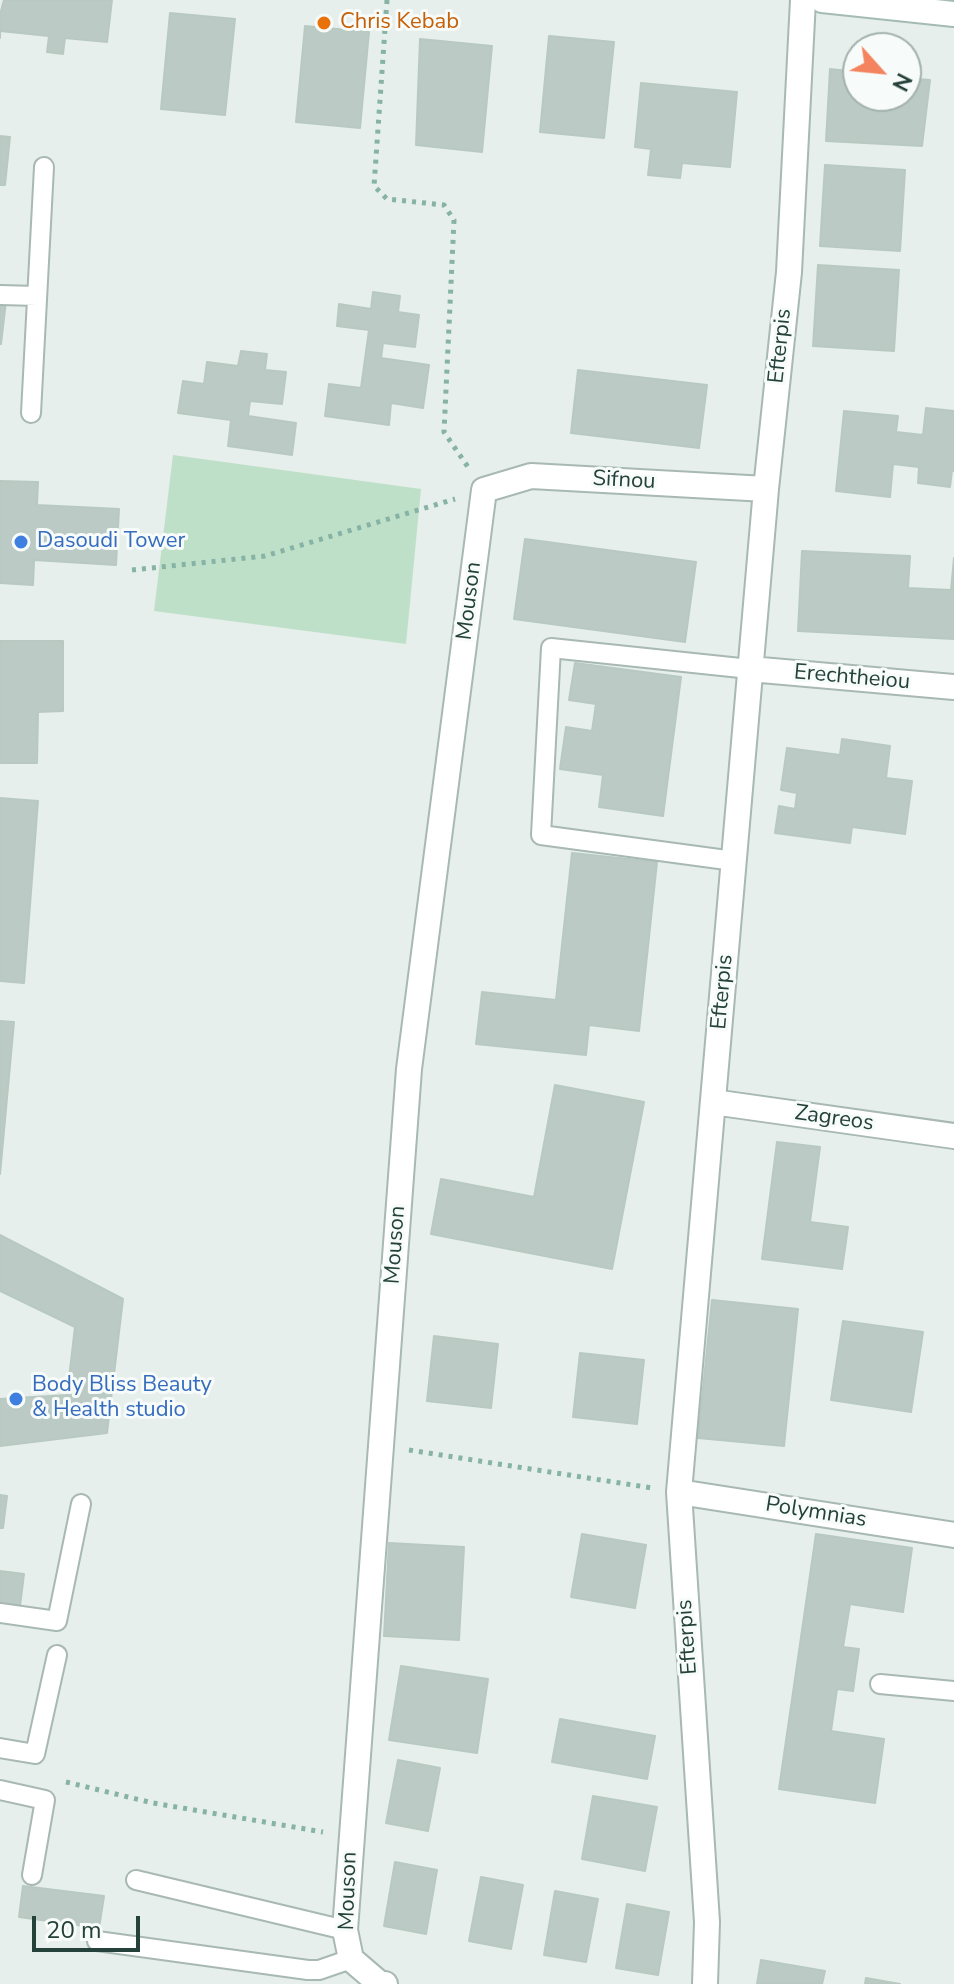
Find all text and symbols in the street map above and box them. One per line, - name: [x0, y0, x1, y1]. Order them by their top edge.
- place label: Chris Kebab: [340, 10, 459, 36]
- marker: Chris Kebab: [315, 14, 333, 32]
- north arrow: [842, 32, 922, 112]
- text: N: [884, 68, 919, 96]
- street label: Efterpis: [764, 307, 798, 385]
- street label: Sifnou: [592, 466, 656, 496]
- place label: Dasoudi Tower: [37, 529, 185, 555]
- marker: Dasoudi Tower: [12, 533, 30, 551]
- street label: Mouson: [452, 560, 488, 642]
- street label: Erechtheiou: [793, 660, 911, 696]
- street label: Efterpis: [707, 953, 739, 1031]
- street label: Zagreos: [793, 1100, 875, 1138]
- street label: Mouson: [380, 1205, 412, 1285]
- place label: Body Bliss Beauty & Health studio: [32, 1373, 212, 1424]
- marker: Body Bliss Beauty & Health studio: [7, 1390, 25, 1408]
- street label: Polymnias: [764, 1492, 868, 1534]
- street label: Efterpis: [672, 1599, 704, 1675]
- street label: Mouson: [334, 1851, 364, 1931]
- scale bar: [36, 1900, 144, 1950]
- text: 20 m: [46, 1914, 102, 1946]

